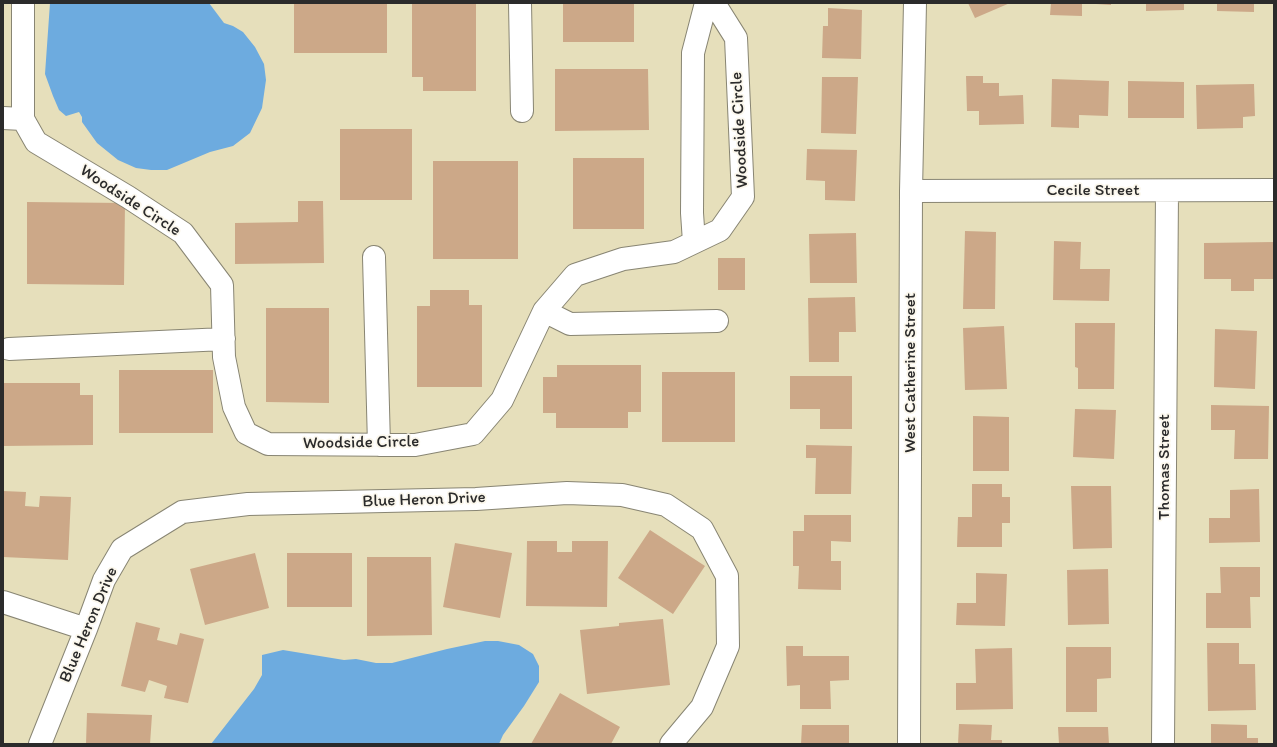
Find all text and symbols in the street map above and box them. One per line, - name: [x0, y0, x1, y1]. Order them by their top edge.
- street label: Woodside Circle: [727, 71, 753, 189]
- street label: Woodside Circle: [76, 161, 184, 241]
- street label: Cecile Street: [1046, 181, 1140, 201]
- street label: West Catherine Street: [901, 293, 921, 453]
- street label: Thomas Street: [1155, 414, 1175, 520]
- street label: Woodside Circle: [303, 432, 419, 454]
- street label: Blue Heron Drive: [362, 488, 486, 512]
- street label: Blue Heron Drive: [55, 564, 123, 686]

